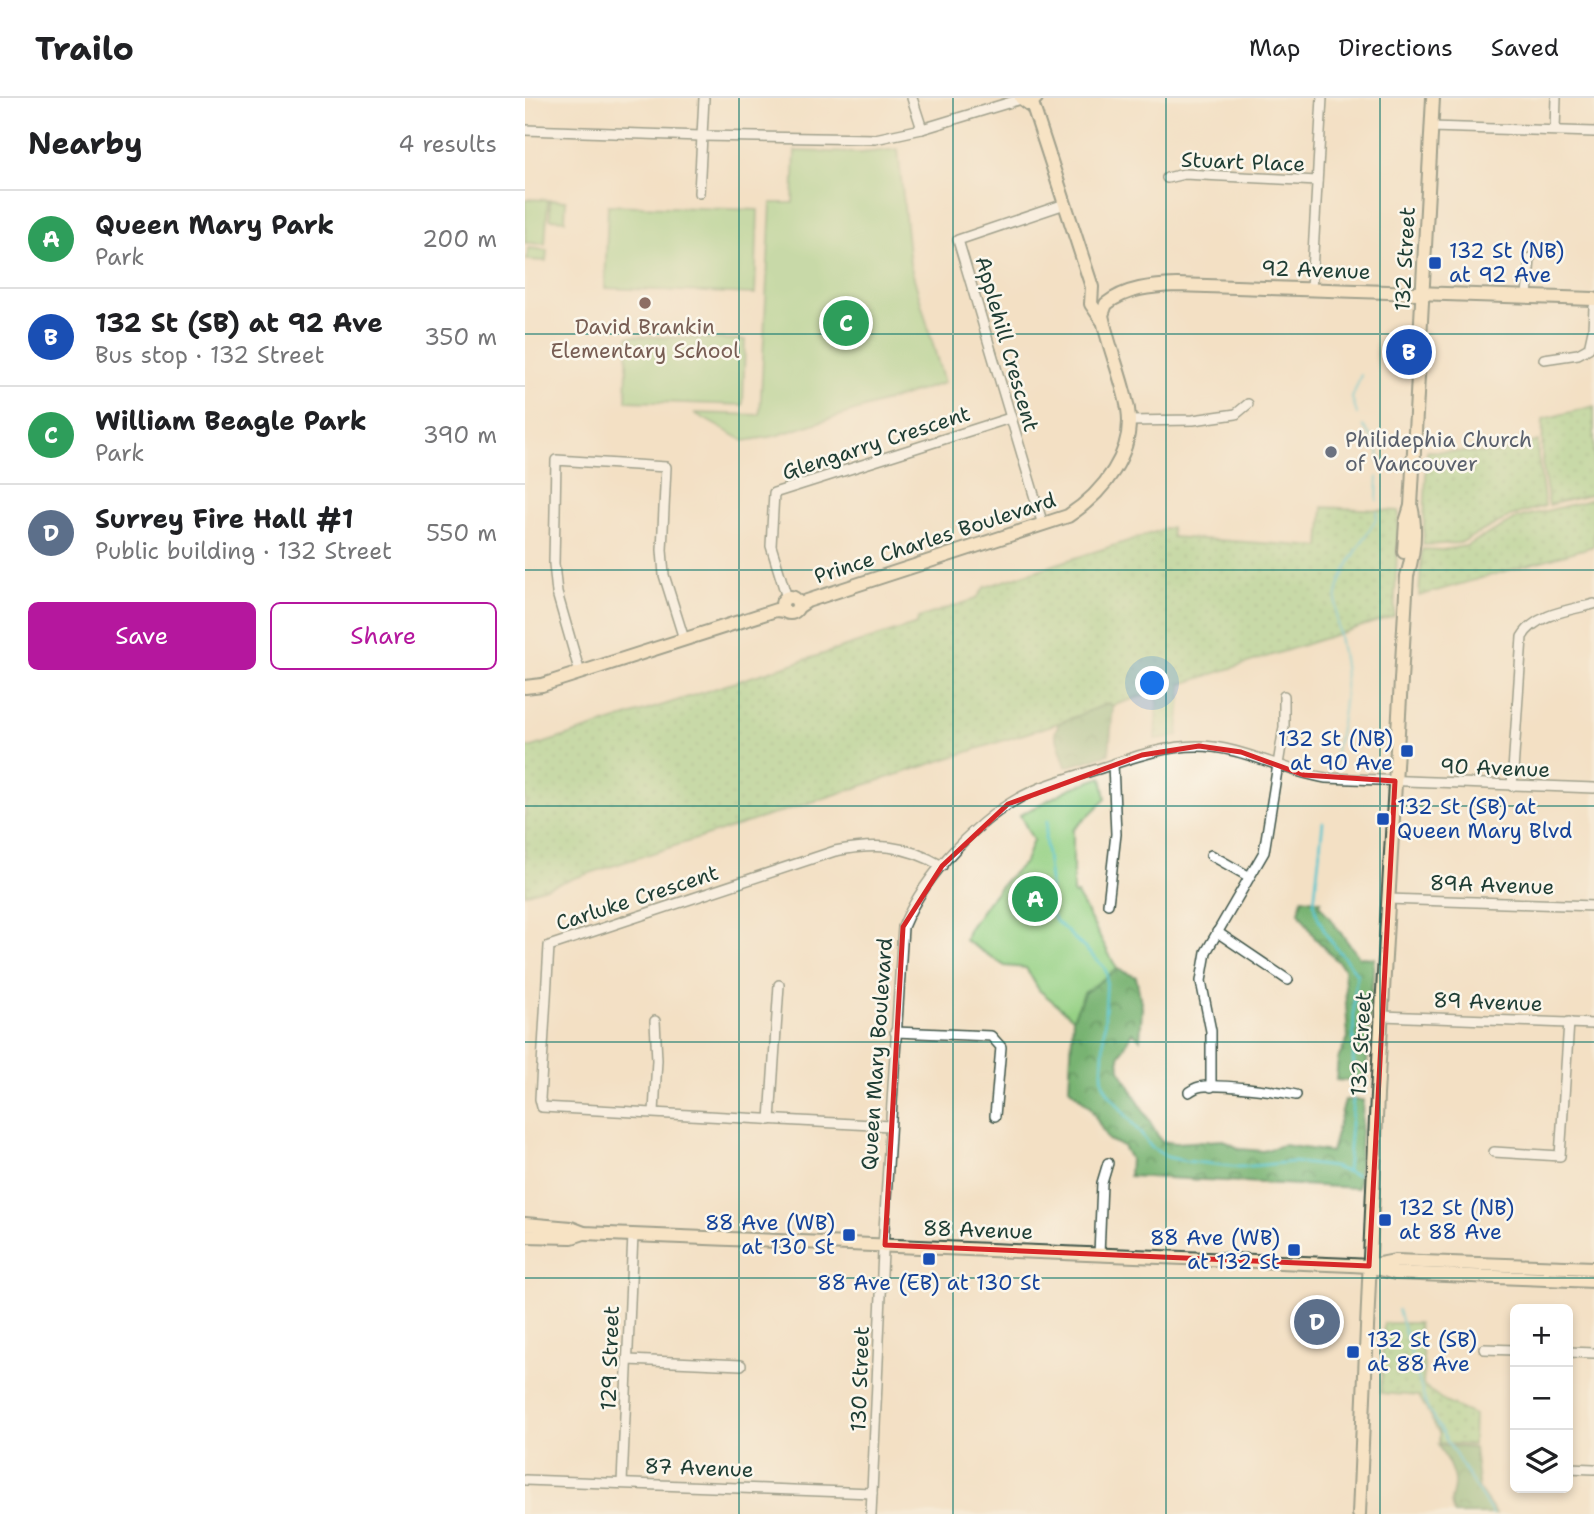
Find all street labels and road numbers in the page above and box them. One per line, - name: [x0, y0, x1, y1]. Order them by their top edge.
- street label: Stuart Place: [1180, 146, 1306, 178]
- street label: 132 Street: [1388, 206, 1422, 312]
- street label: Applehill Crescent: [969, 253, 1045, 435]
- street label: 92 Avenue: [1261, 254, 1371, 286]
- street label: Glengarry Crescent: [778, 399, 974, 487]
- street label: Prince Charles Boulevard: [811, 486, 1059, 590]
- street label: 90 Avenue: [1439, 752, 1551, 784]
- street label: Carluke Crescent: [552, 859, 722, 937]
- street label: 89A Avenue: [1429, 869, 1555, 901]
- street label: Queen Mary Boulevard: [855, 937, 899, 1171]
- street label: 89 Avenue: [1433, 986, 1543, 1018]
- street label: 132 Street: [1344, 991, 1378, 1097]
- street label: 88 Avenue: [922, 1214, 1034, 1246]
- street label: 129 Street: [594, 1305, 626, 1411]
- street label: 130 Street: [844, 1326, 876, 1432]
- street label: 87 Avenue: [644, 1452, 754, 1484]

